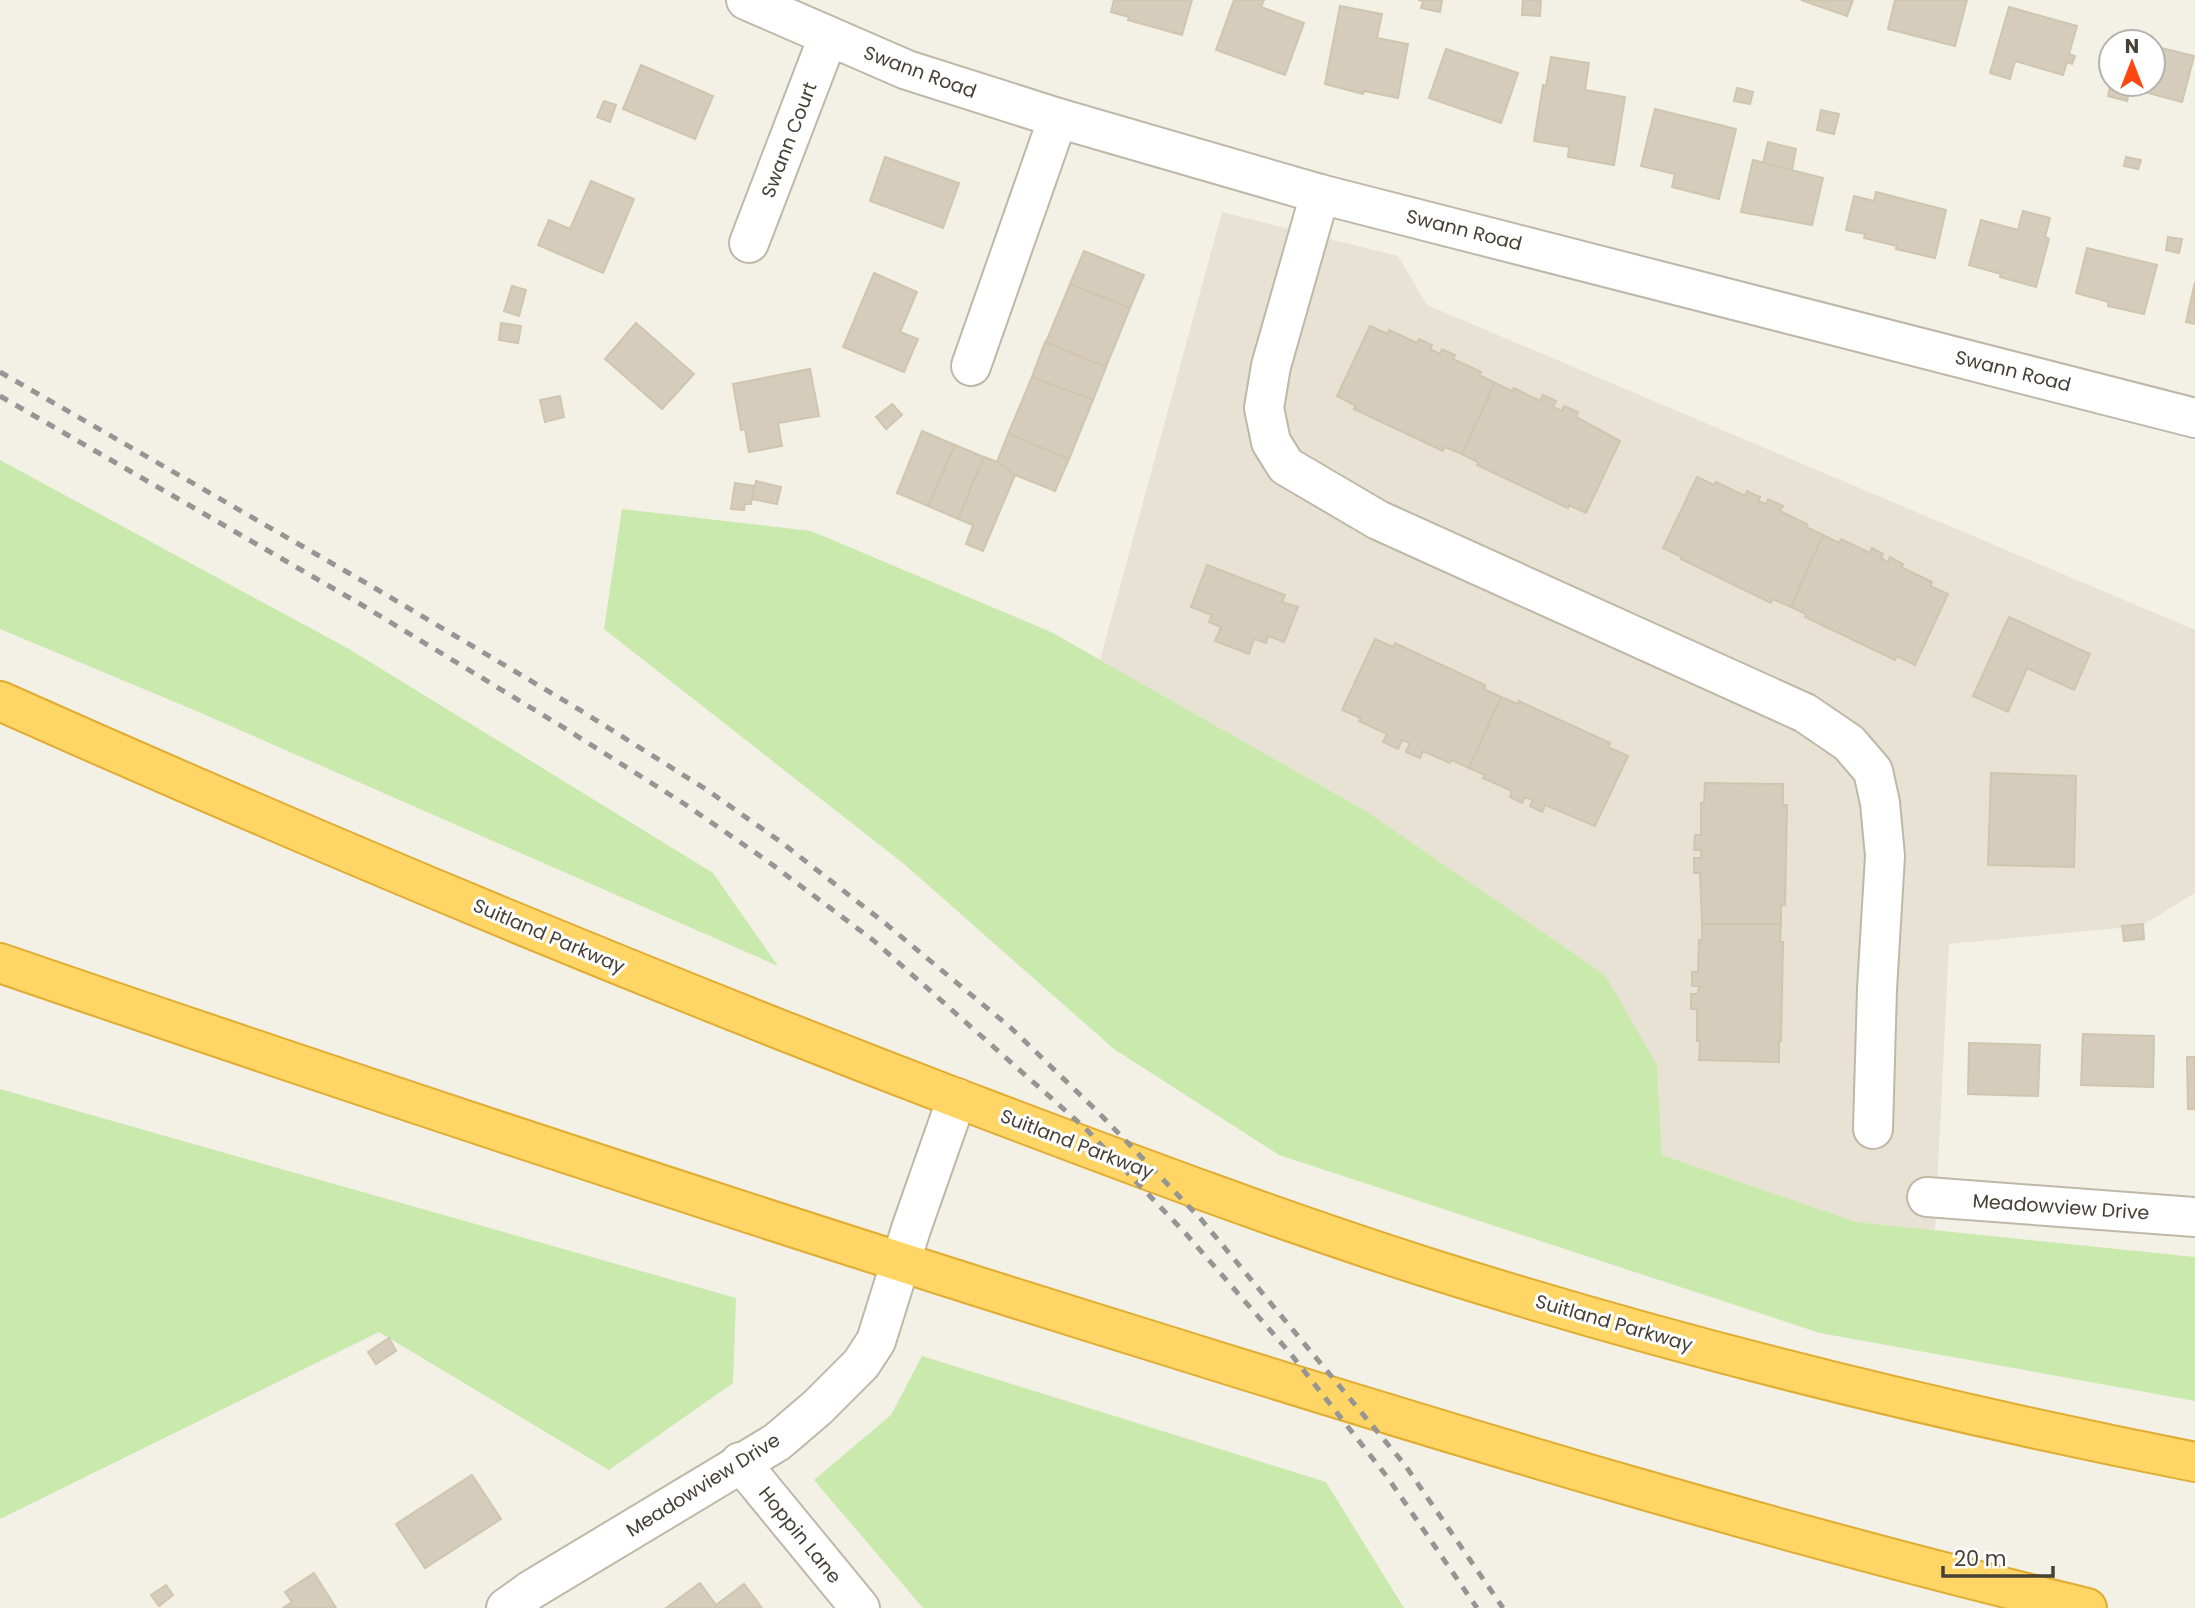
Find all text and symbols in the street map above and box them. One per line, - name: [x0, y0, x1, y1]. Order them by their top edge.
- north arrow: [2097, 28, 2167, 98]
- text: N: [2125, 33, 2139, 60]
- street label: Swann Road: [860, 39, 980, 105]
- street label: Swann Court: [755, 78, 823, 202]
- street label: Swann Road: [1403, 203, 1525, 257]
- street label: Swann Road: [1952, 344, 2074, 398]
- street label: Suitland Parkway: [469, 892, 629, 980]
- street label: Suitland Parkway: [996, 1102, 1158, 1186]
- street label: Meadowview Drive: [1972, 1187, 2150, 1227]
- street label: Suitland Parkway: [1532, 1288, 1696, 1358]
- street label: Meadowview Drive: [621, 1427, 785, 1543]
- street label: Hoppin Lane: [752, 1481, 848, 1589]
- scale bar: [1943, 1534, 2053, 1578]
- text: 20 m: [1954, 1544, 2007, 1573]

